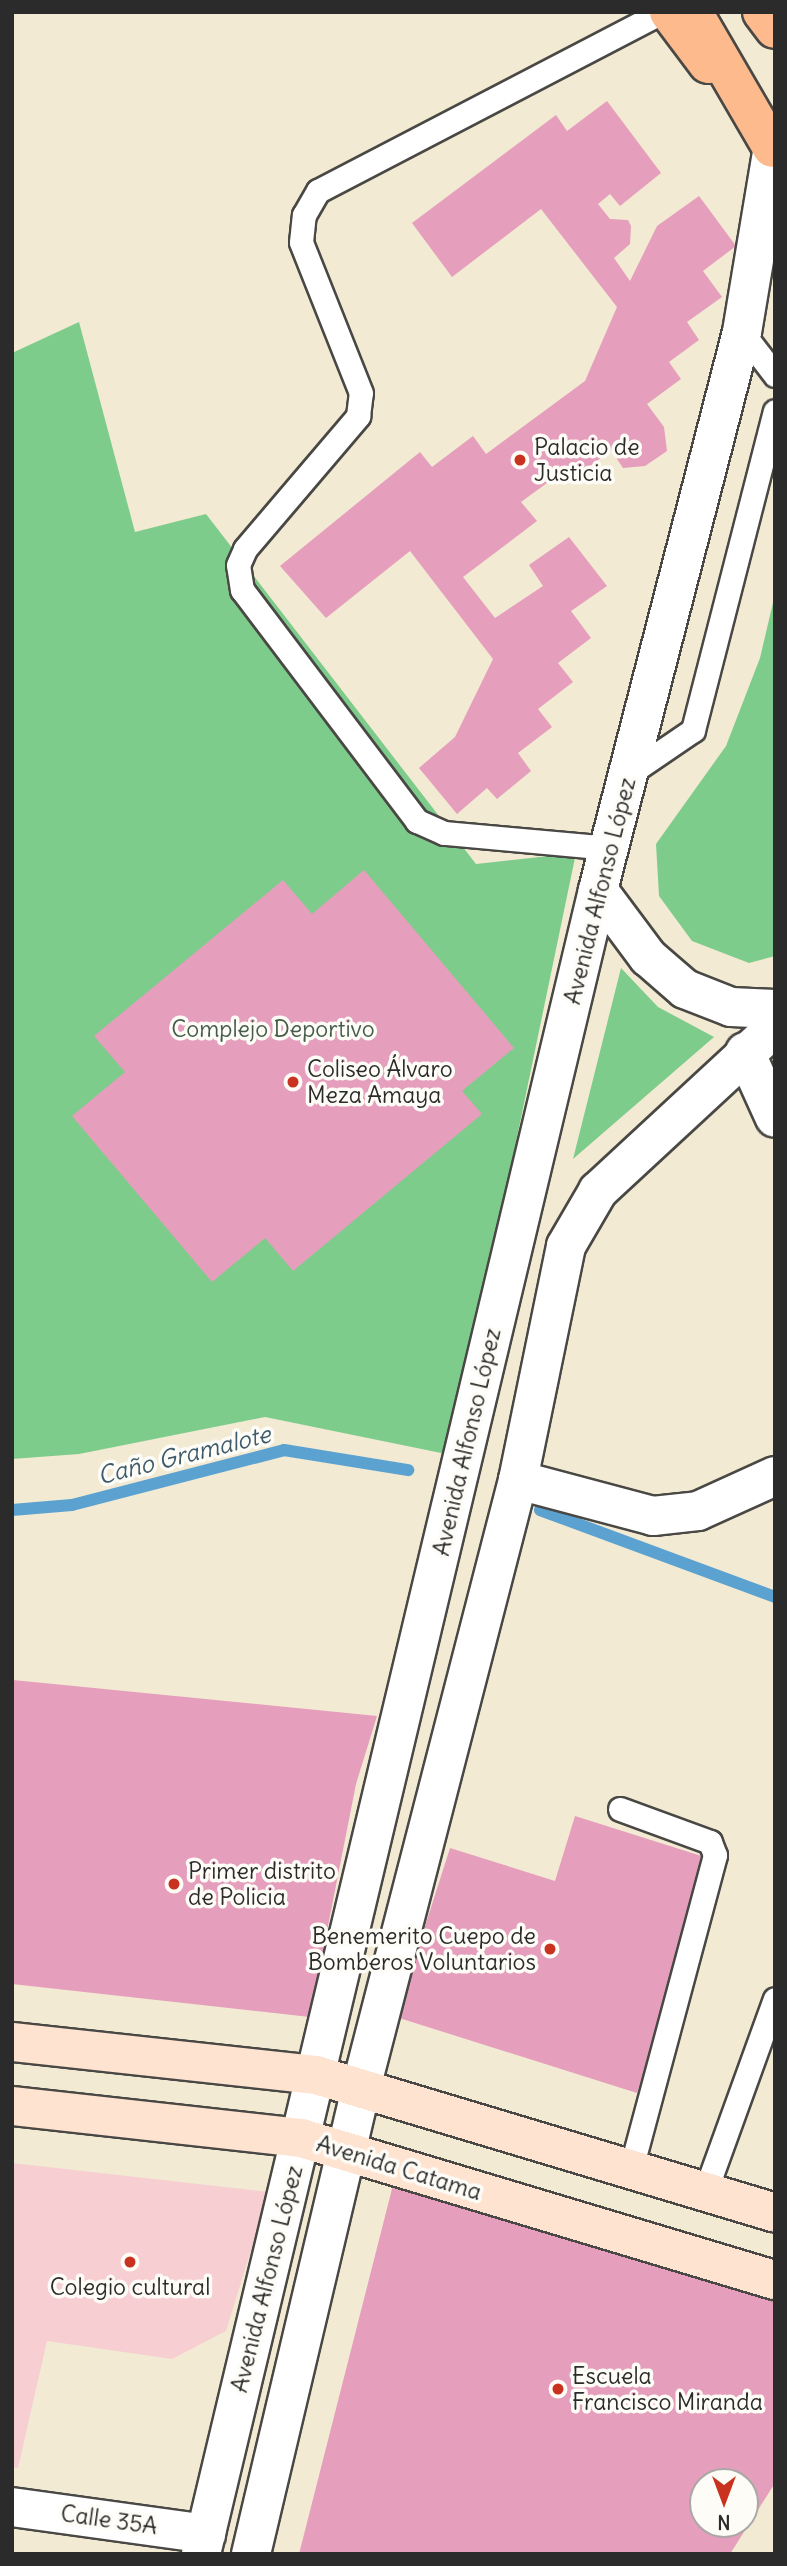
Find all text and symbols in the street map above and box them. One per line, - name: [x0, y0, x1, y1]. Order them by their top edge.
- place label: Palacio de Justicia: [534, 433, 640, 487]
- marker: Palacio de Justicia: [512, 452, 528, 468]
- street label: Avenida Alfonso López: [558, 775, 642, 1007]
- park label: Complejo Deportivo: [171, 1015, 375, 1043]
- place label: Coliseo Álvaro Meza Amaya: [307, 1055, 453, 1109]
- marker: Coliseo Álvaro Meza Amaya: [285, 1074, 301, 1090]
- street label: Avenida Alfonso López: [427, 1326, 507, 1558]
- water label: Caño Gramalote: [95, 1420, 273, 1490]
- place label: Primer distrito de Policia: [188, 1857, 336, 1911]
- marker: Primer distrito de Policia: [166, 1876, 182, 1892]
- place label: Benemerito Cuepo de Bomberos Voluntarios: [308, 1922, 536, 1976]
- marker: Benemerito Cuepo de Bomberos Voluntarios: [542, 1941, 558, 1957]
- street label: Avenida Catama: [313, 2130, 485, 2206]
- street label: Avenida Alfonso López: [225, 2163, 309, 2395]
- marker: Colegio cultural: [122, 2254, 138, 2270]
- place label: Colegio cultural: [50, 2273, 210, 2301]
- place label: Escuela Francisco Miranda: [572, 2362, 763, 2416]
- marker: Escuela Francisco Miranda: [550, 2381, 566, 2397]
- north arrow: [689, 2468, 759, 2538]
- street label: Calle 35A: [59, 2500, 159, 2540]
- text: N: [717, 2510, 731, 2534]

